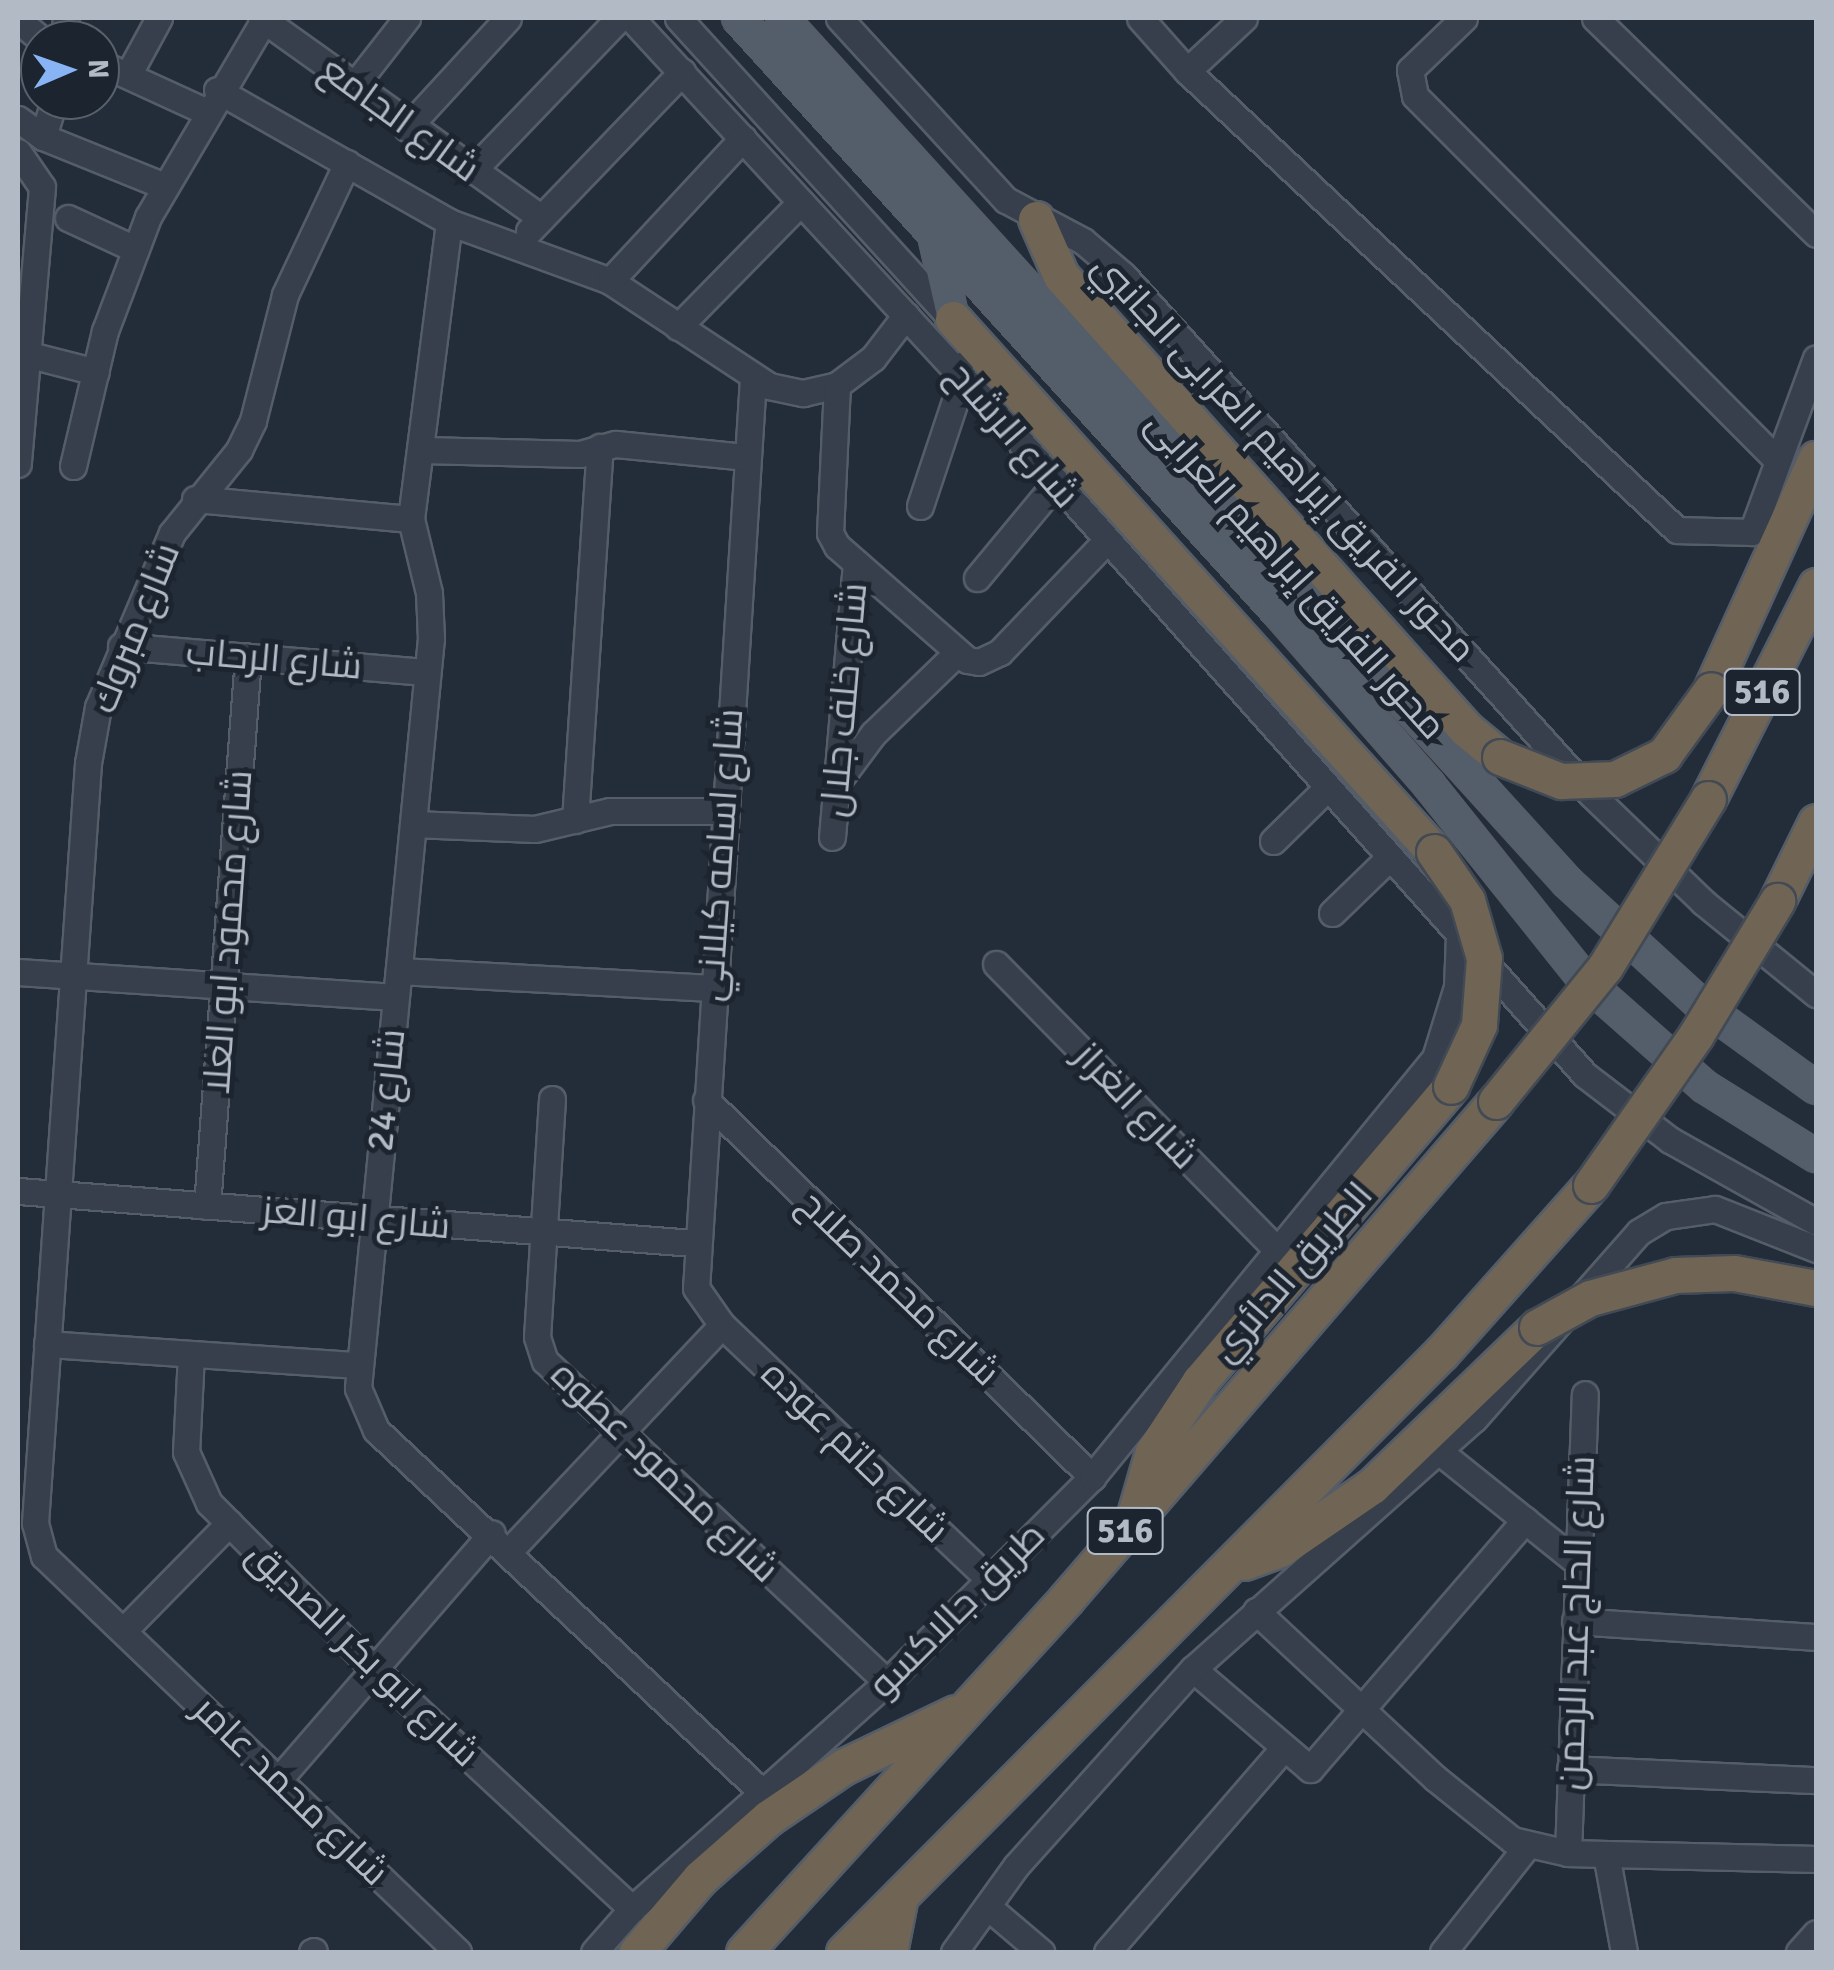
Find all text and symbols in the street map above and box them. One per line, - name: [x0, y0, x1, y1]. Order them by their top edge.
- north arrow: [20, 20, 120, 120]
- street label: شارع الجامع: [312, 46, 488, 192]
- text: N: [81, 59, 115, 79]
- street label: محور الفريق إبراهيم العرابى الجانبي: [1082, 244, 1486, 672]
- street label: شارع الرشاح: [937, 353, 1089, 517]
- street label: محور الفريق إبراهيم العرابى: [1136, 401, 1456, 749]
- street label: شارع مبروك: [80, 536, 190, 720]
- street label: شارع خلف جلال: [811, 581, 877, 819]
- street label: شارع الرحاب: [184, 629, 364, 689]
- road number: 516: [1722, 662, 1802, 722]
- street label: شارع اسامه كيلاني: [687, 707, 753, 1003]
- street label: شارع محمود ابو العلا: [194, 768, 262, 1096]
- street label: شارع 24: [357, 1026, 415, 1154]
- street label: شارع الغراز: [1065, 1033, 1207, 1179]
- street label: الطريق الدائري: [1202, 1173, 1382, 1371]
- street label: شارع محمد صلاح: [789, 1180, 1009, 1396]
- street label: شارع ابو العز: [260, 1187, 452, 1249]
- street label: شارع حاتم عوده: [752, 1351, 958, 1553]
- street label: شارع محمود عطوه: [542, 1352, 788, 1592]
- street label: شارع الحاج عبد الرحمن: [1547, 1455, 1605, 1791]
- road number: 516: [1085, 1501, 1165, 1561]
- street label: طريق جالاكسو: [859, 1512, 1055, 1708]
- street label: شارع ابو بكر الصديق: [237, 1532, 489, 1776]
- street label: شارع محمد عامر: [184, 1687, 398, 1895]

